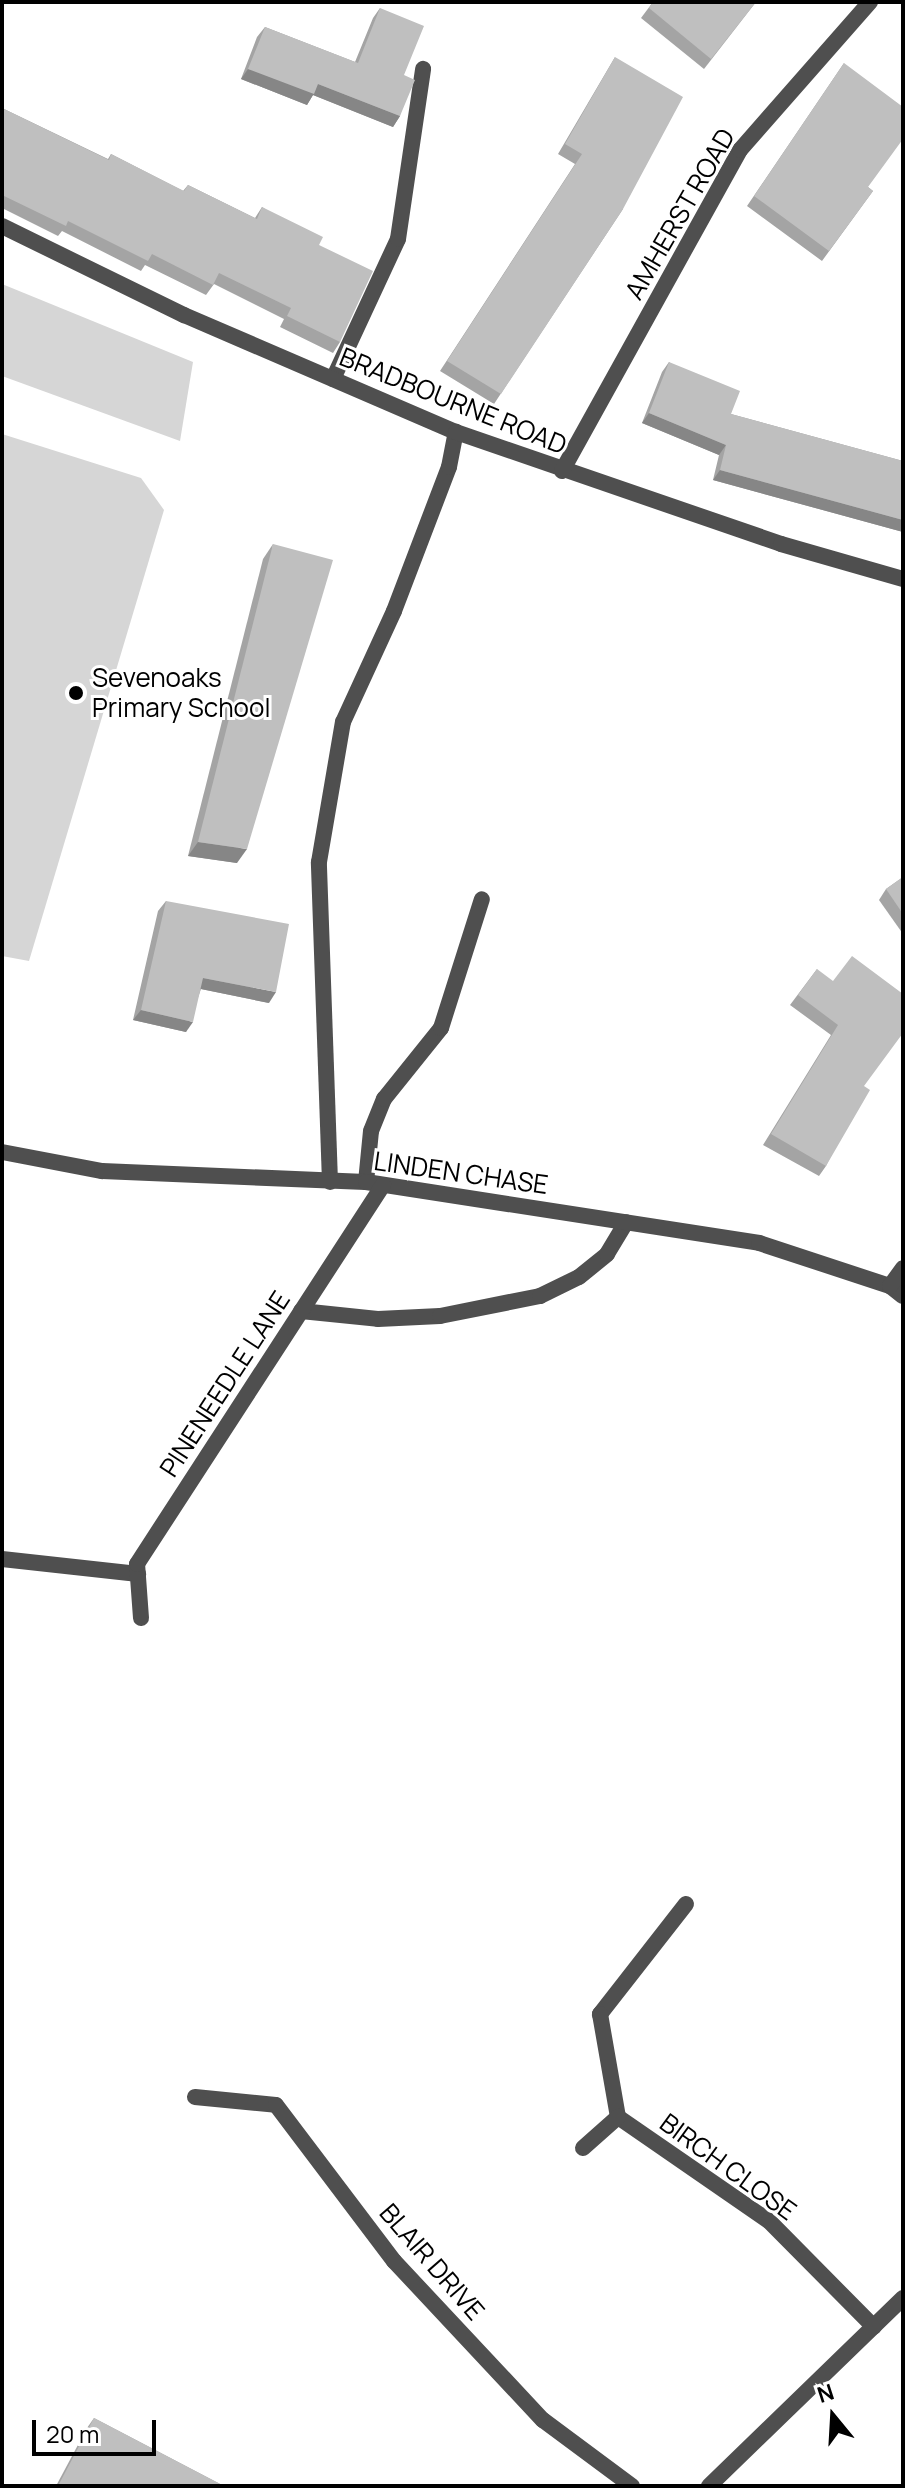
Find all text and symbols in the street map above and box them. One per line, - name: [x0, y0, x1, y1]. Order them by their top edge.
- street label: AMHERST ROAD: [618, 123, 742, 305]
- street label: BRADBOURNE ROAD: [335, 341, 571, 461]
- place label: Sevenoaks Primary School: [92, 662, 270, 724]
- marker: Sevenoaks Primary School: [67, 684, 85, 702]
- street label: LINDEN CHASE: [372, 1145, 550, 1201]
- street label: PINENEEDLE LANE: [153, 1285, 297, 1483]
- street label: BIRCH CLOSE: [654, 2107, 802, 2227]
- street label: BLAIR DRIVE: [373, 2198, 491, 2326]
- north arrow: [793, 2376, 873, 2456]
- text: N: [813, 2376, 838, 2410]
- scale bar: [36, 2404, 160, 2454]
- text: 20 m: [46, 2417, 99, 2450]

